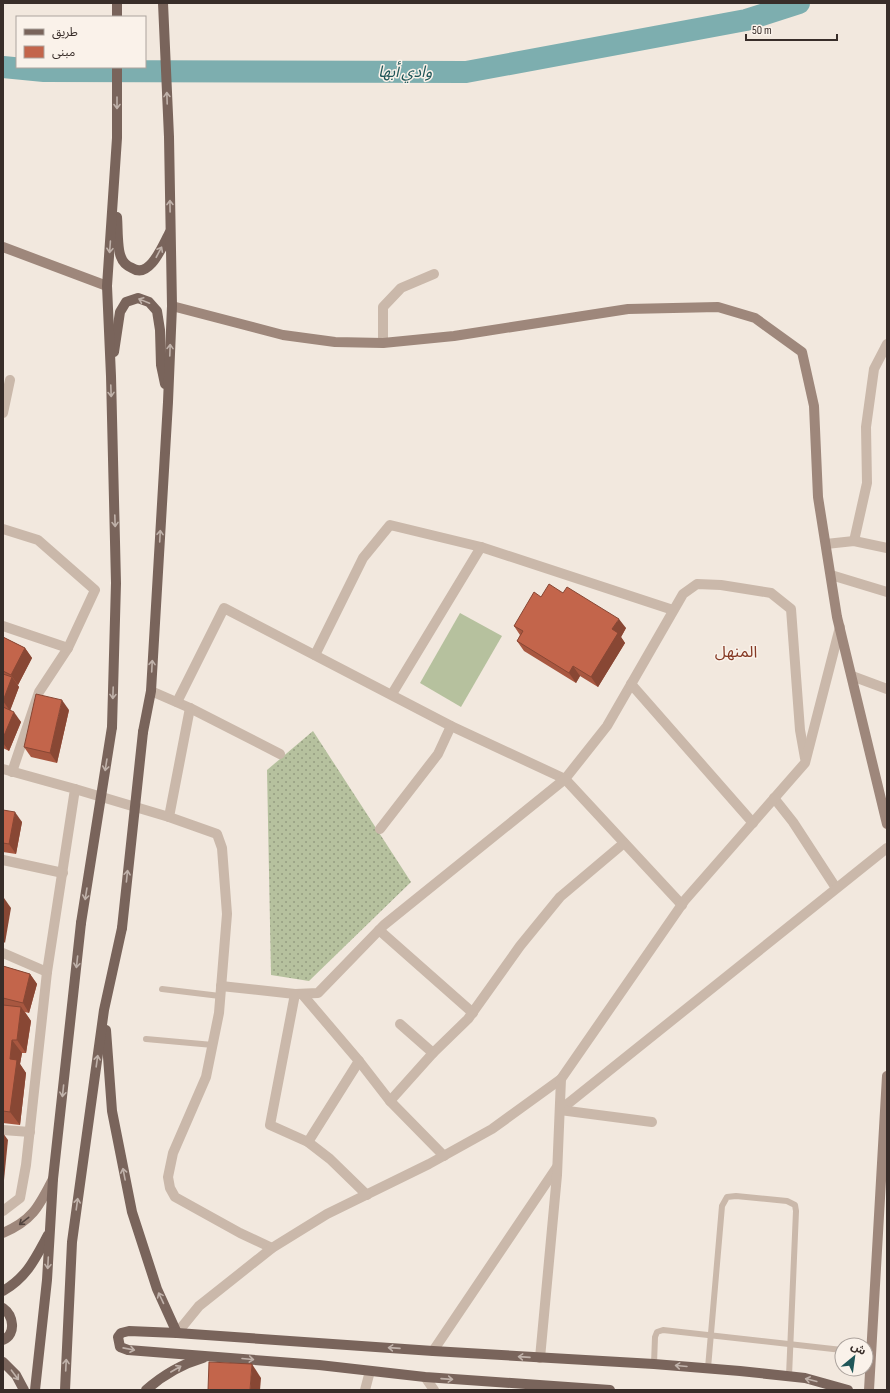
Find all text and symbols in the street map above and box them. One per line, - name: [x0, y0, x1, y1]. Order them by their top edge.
- legend: [16, 16, 146, 68]
- scale bar: [746, 16, 837, 42]
- text: 50 m: [752, 23, 772, 38]
- text: طريق: [52, 25, 78, 40]
- text: مبنى: [52, 45, 75, 60]
- water label: وادي أبها: [378, 60, 432, 84]
- one-way arrow: [163, 92, 171, 105]
- one-way arrow: [113, 96, 121, 109]
- one-way arrow: [166, 200, 174, 213]
- one-way arrow: [106, 240, 113, 253]
- one-way arrow: [156, 247, 163, 259]
- one-way arrow: [138, 296, 150, 304]
- one-way arrow: [167, 344, 174, 357]
- one-way arrow: [107, 384, 115, 397]
- one-way arrow: [111, 514, 119, 527]
- one-way arrow: [157, 530, 164, 543]
- district label: المنهل: [715, 643, 757, 662]
- one-way arrow: [149, 660, 156, 673]
- one-way arrow: [109, 686, 117, 699]
- one-way arrow: [102, 759, 110, 772]
- one-way arrow: [124, 870, 131, 883]
- one-way arrow: [82, 887, 90, 900]
- one-way arrow: [73, 955, 80, 968]
- one-way arrow: [93, 1055, 101, 1068]
- one-way arrow: [59, 1085, 67, 1098]
- one-way arrow: [120, 1167, 128, 1180]
- one-way arrow: [73, 1198, 81, 1211]
- one-way arrow: [18, 1217, 29, 1225]
- one-way arrow: [44, 1256, 51, 1269]
- one-way arrow: [157, 1292, 164, 1304]
- north arrow: [834, 1337, 874, 1377]
- text: ش: [849, 1339, 868, 1358]
- one-way arrow: [388, 1345, 401, 1352]
- one-way arrow: [123, 1346, 136, 1354]
- one-way arrow: [518, 1353, 531, 1360]
- one-way arrow: [241, 1355, 254, 1363]
- one-way arrow: [63, 1359, 70, 1372]
- one-way arrow: [675, 1363, 688, 1370]
- one-way arrow: [170, 1365, 182, 1373]
- one-way arrow: [11, 1369, 19, 1380]
- one-way arrow: [440, 1375, 453, 1382]
- one-way arrow: [804, 1376, 817, 1383]

